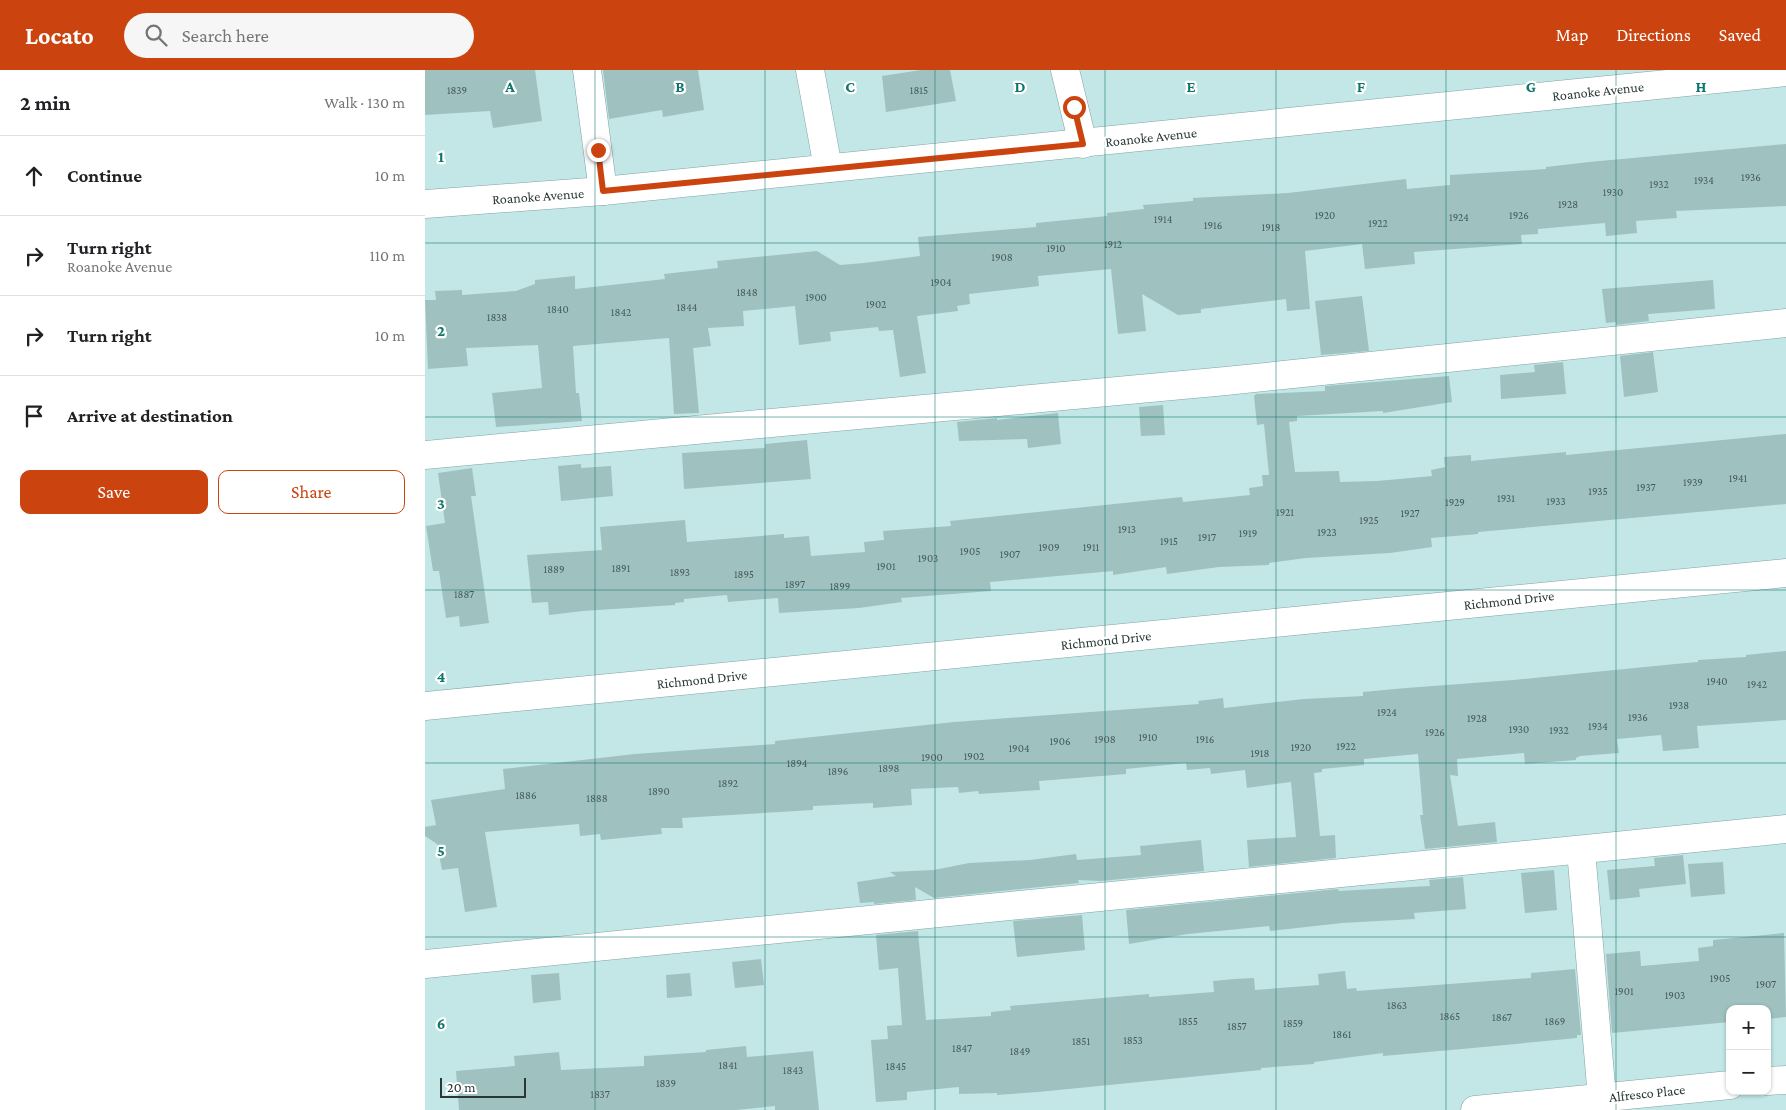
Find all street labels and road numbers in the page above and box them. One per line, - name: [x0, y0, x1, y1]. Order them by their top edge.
- street label: Roanoke Avenue: [1551, 78, 1645, 104]
- street label: Roanoke Avenue: [1104, 124, 1198, 150]
- street label: Roanoke Avenue: [492, 185, 584, 207]
- street label: Richmond Drive: [1463, 587, 1555, 613]
- street label: Richmond Drive: [1060, 627, 1152, 653]
- street label: Richmond Drive: [656, 666, 748, 692]
- street label: Alfresco Place: [1608, 1081, 1686, 1105]

